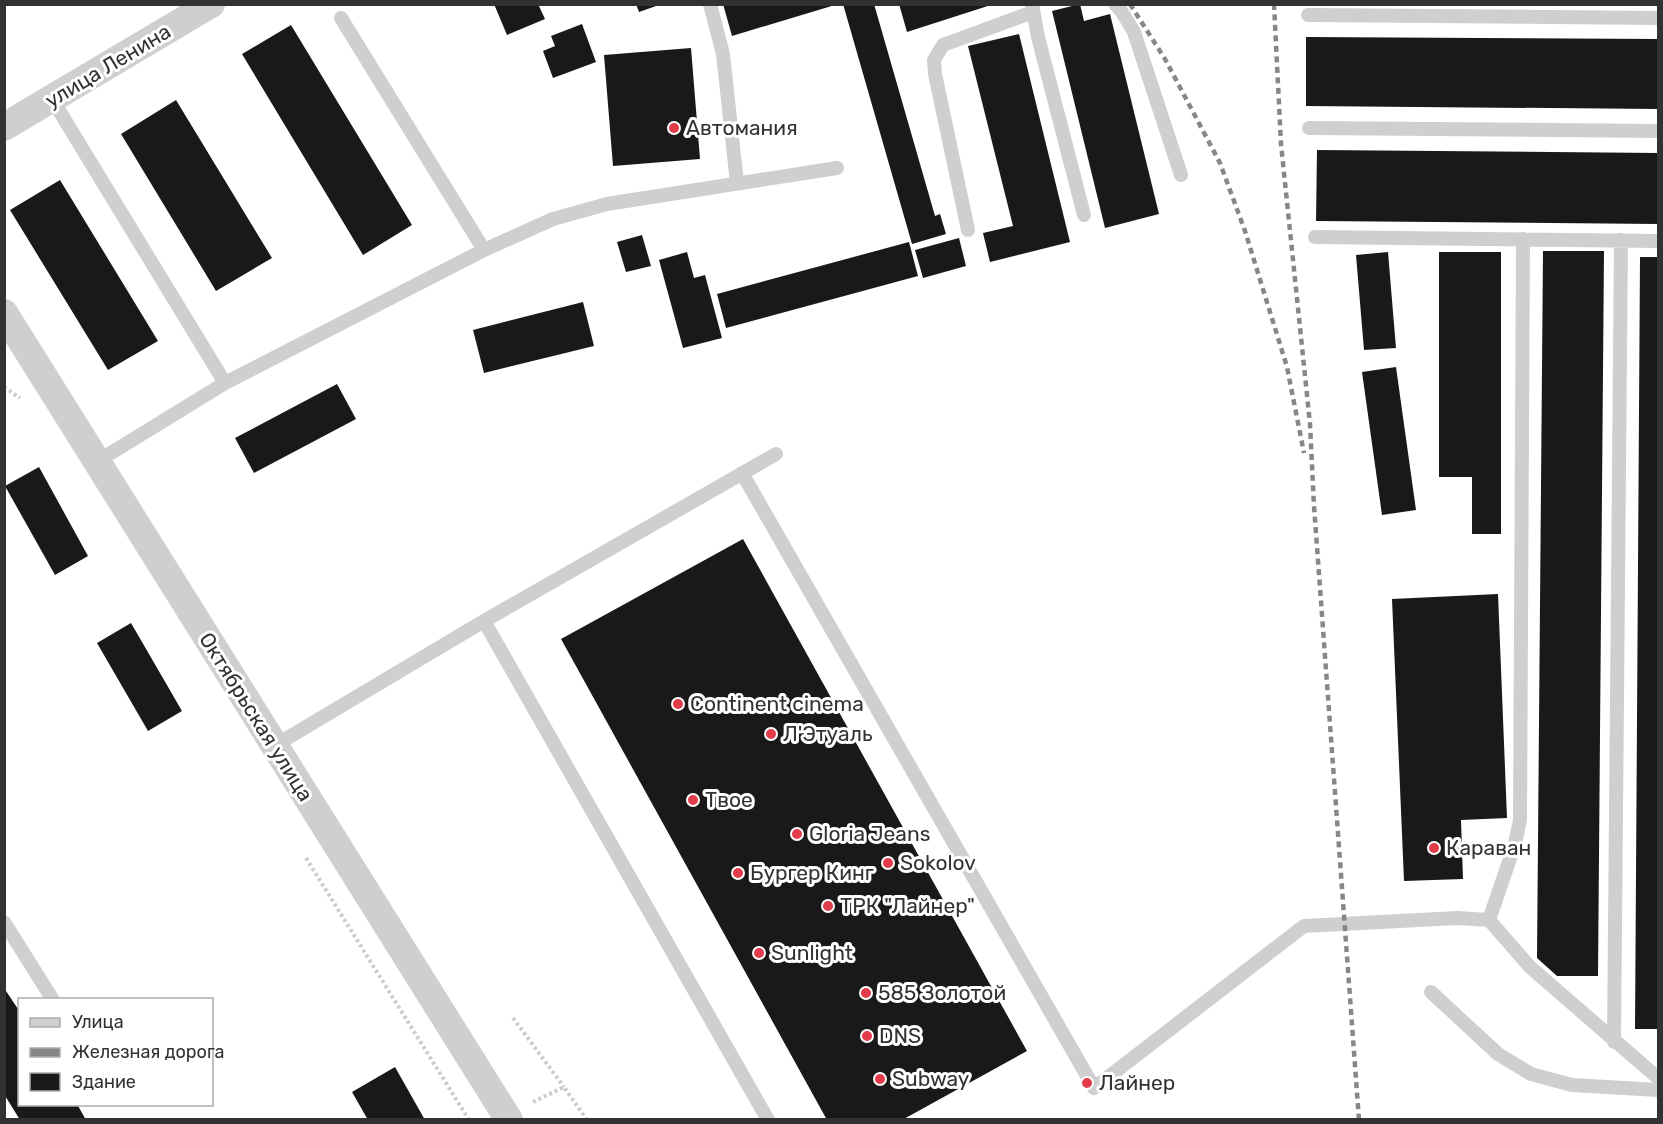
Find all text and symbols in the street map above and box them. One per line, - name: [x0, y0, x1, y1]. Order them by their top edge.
- street label: улица Ленина: [40, 18, 175, 113]
- place label: Автомания: [686, 115, 798, 140]
- marker: Автомания: [667, 121, 681, 135]
- street label: Октябрьская улица: [194, 628, 319, 806]
- place label: Continent cinema: [690, 691, 864, 716]
- marker: Continent cinema: [671, 697, 685, 711]
- place label: Л'Этуаль: [783, 721, 872, 746]
- marker: Л'Этуаль: [764, 727, 778, 741]
- place label: Твое: [705, 787, 753, 812]
- marker: Твое: [686, 793, 700, 807]
- place label: Gloria Jeans: [809, 821, 930, 846]
- marker: Gloria Jeans: [790, 827, 804, 841]
- place label: Караван: [1446, 835, 1531, 860]
- marker: Караван: [1427, 841, 1441, 855]
- place label: Sokolov: [900, 850, 976, 875]
- marker: Sokolov: [881, 856, 895, 870]
- place label: Бургер Кинг: [750, 860, 874, 885]
- marker: Бургер Кинг: [731, 866, 745, 880]
- place label: ТРК "Лайнер": [840, 893, 975, 918]
- marker: ТРК "Лайнер": [821, 899, 835, 913]
- place label: Sunlight: [771, 940, 853, 965]
- marker: Sunlight: [752, 946, 766, 960]
- place label: 585 Золотой: [878, 980, 1006, 1005]
- marker: 585 Золотой: [859, 986, 873, 1000]
- legend: [18, 998, 213, 1106]
- text: Улица: [72, 1011, 124, 1033]
- place label: DNS: [879, 1023, 921, 1048]
- marker: DNS: [860, 1029, 874, 1043]
- text: Железная дорога: [72, 1041, 225, 1063]
- place label: Subway: [892, 1066, 970, 1091]
- place label: Лайнер: [1099, 1070, 1175, 1095]
- text: Здание: [72, 1071, 136, 1093]
- marker: Subway: [873, 1072, 887, 1086]
- marker: Лайнер: [1080, 1076, 1094, 1090]

